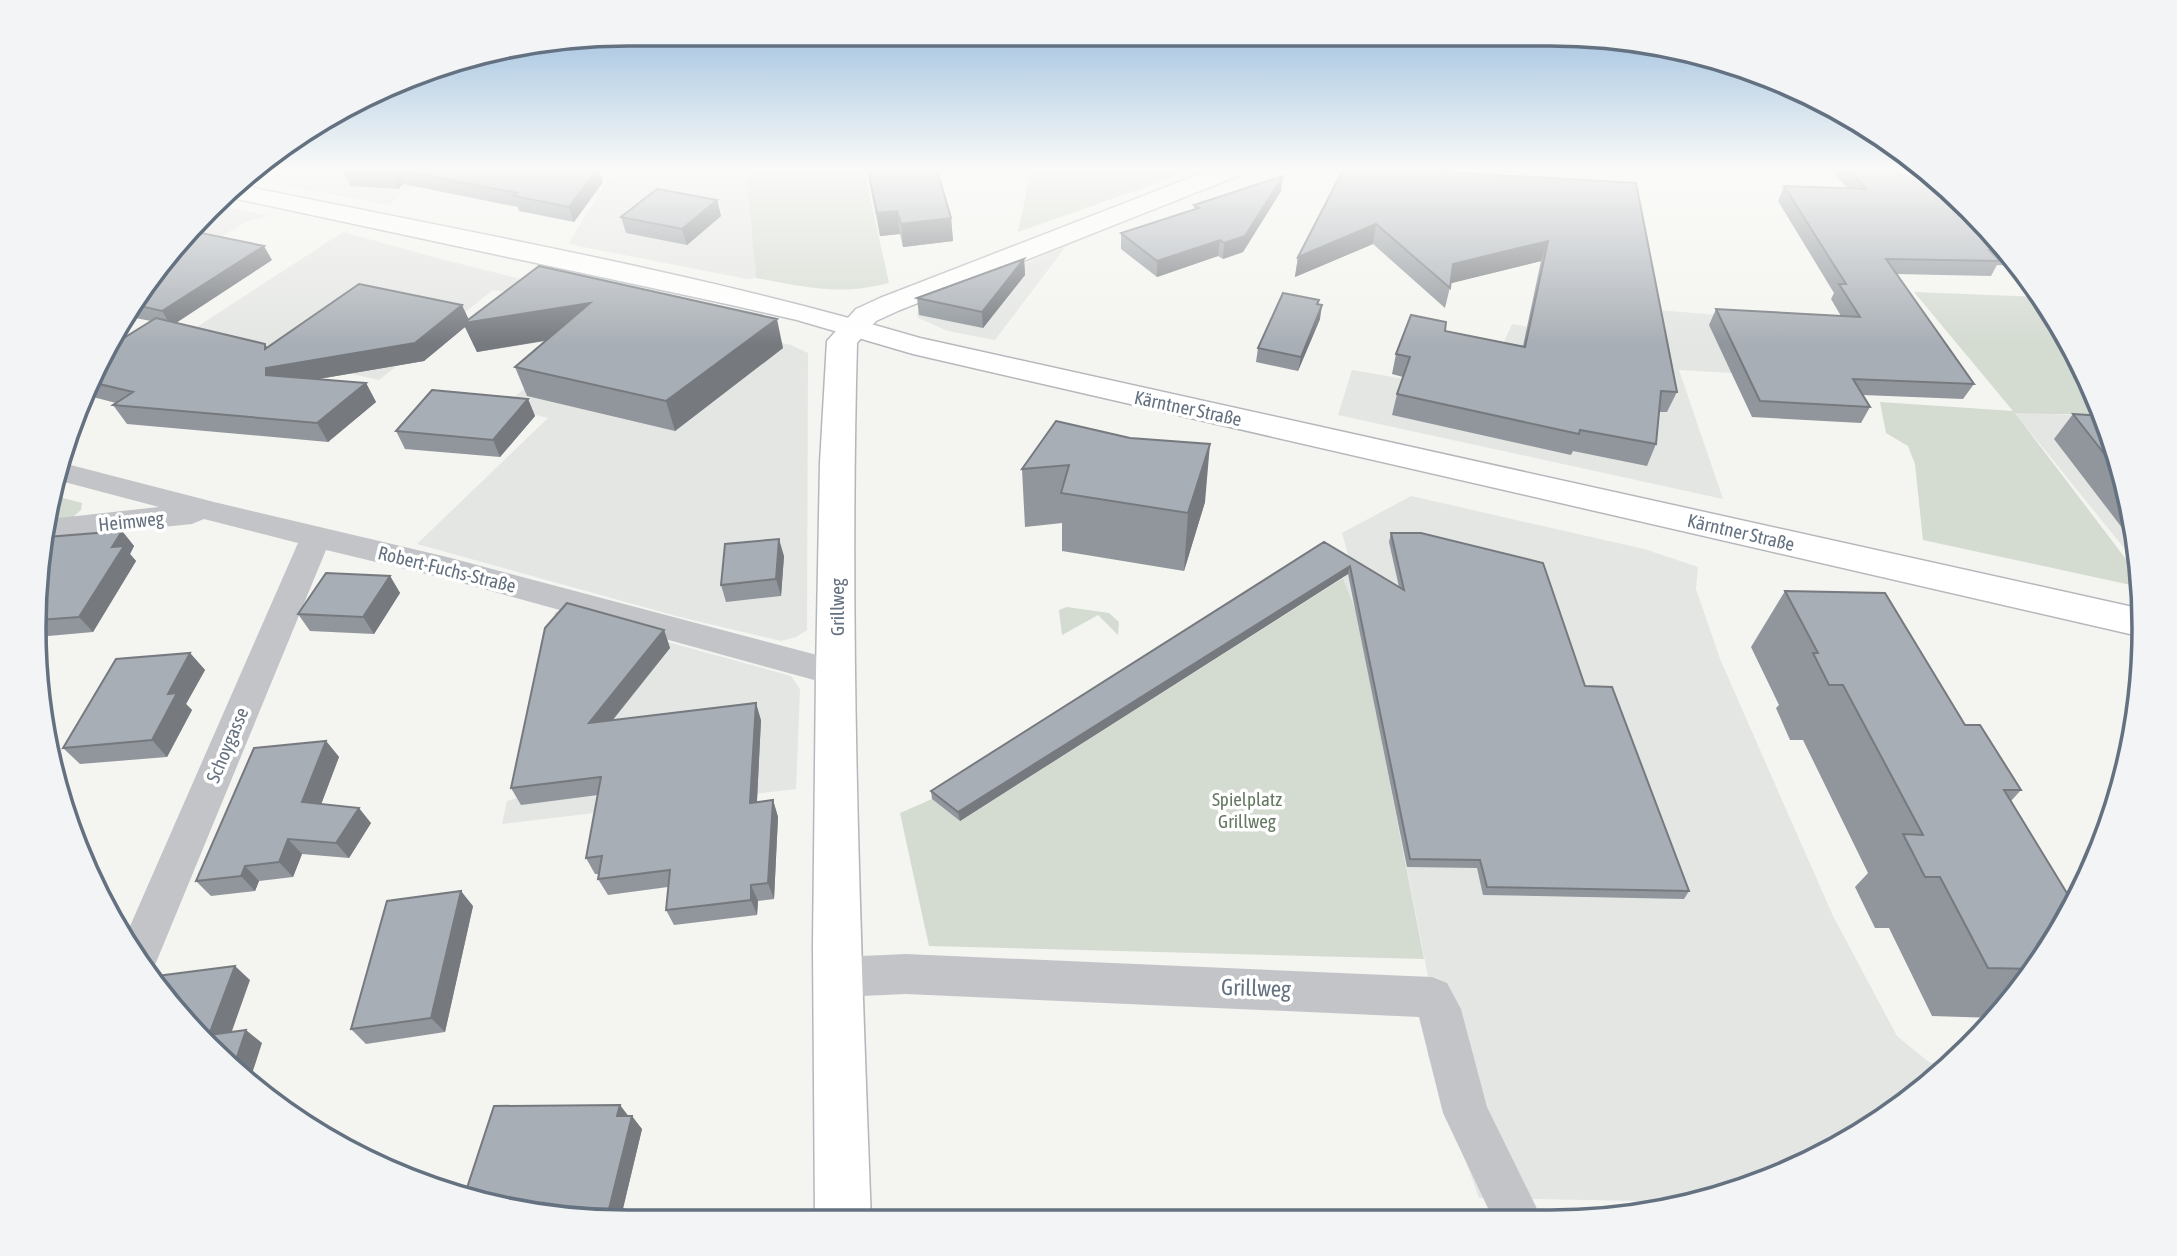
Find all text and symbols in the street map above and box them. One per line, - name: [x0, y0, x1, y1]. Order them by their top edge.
- street label: Kärntner Straße: [1132, 386, 1244, 430]
- street label: Heimweg: [97, 507, 166, 535]
- street label: Kärntner Straße: [1685, 509, 1797, 555]
- street label: Robert-Fuchs-Straße: [376, 541, 518, 597]
- street label: Grillweg: [826, 577, 848, 636]
- street label: Schoygasse: [201, 704, 253, 786]
- park label: Spielplatz Grillweg: [1212, 788, 1282, 832]
- street label: Grillweg: [1221, 974, 1292, 1002]

